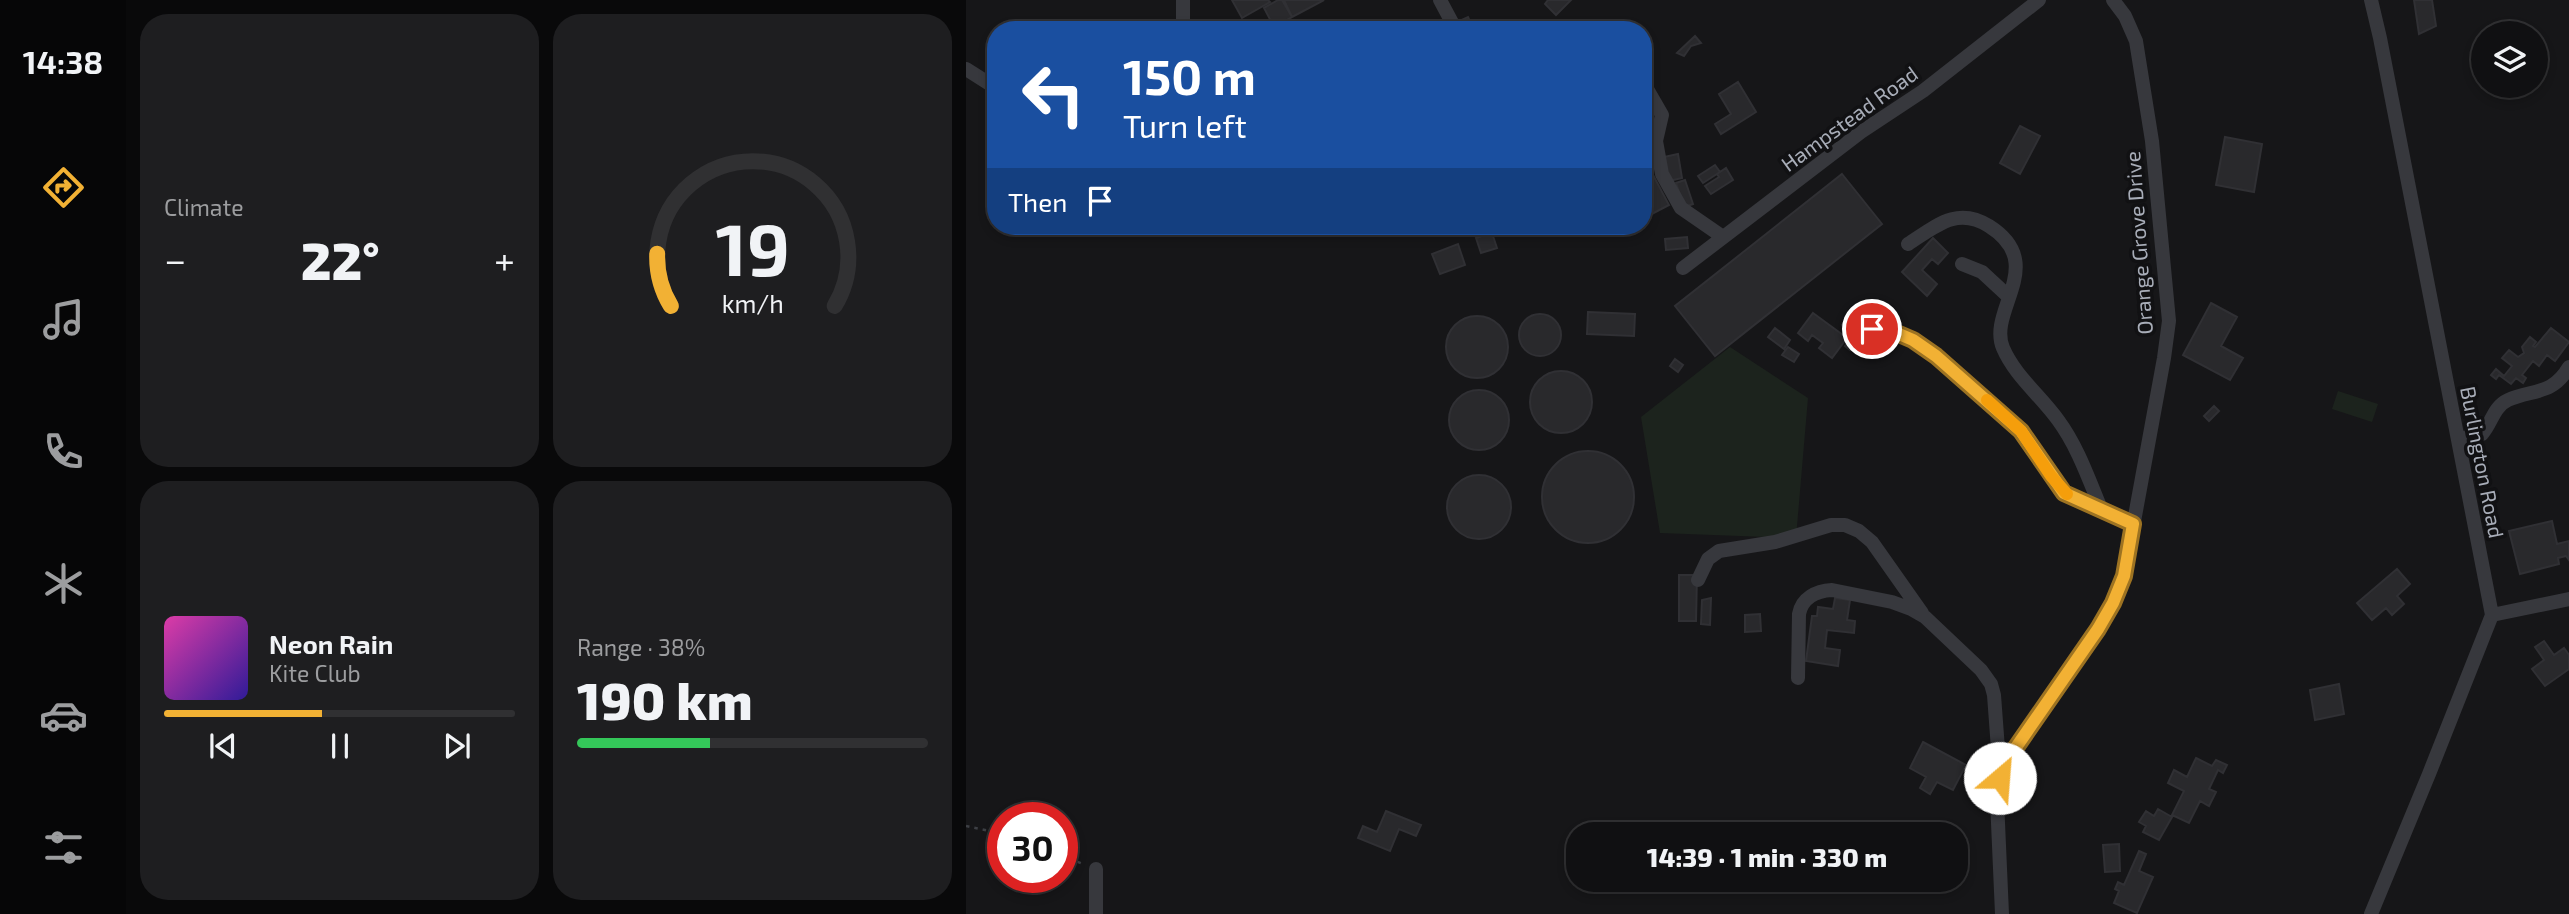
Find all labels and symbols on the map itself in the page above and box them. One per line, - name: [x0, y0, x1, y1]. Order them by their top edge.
- street label: Hampstead Road: [1776, 60, 1922, 176]
- street label: Orange Grove Drive: [2119, 150, 2157, 336]
- pin: [1842, 299, 1902, 359]
- street label: Burlington Road: [2456, 384, 2510, 540]
- position arrow: [1963, 741, 2037, 815]
- speed limit sign: 30: [987, 802, 1078, 893]

